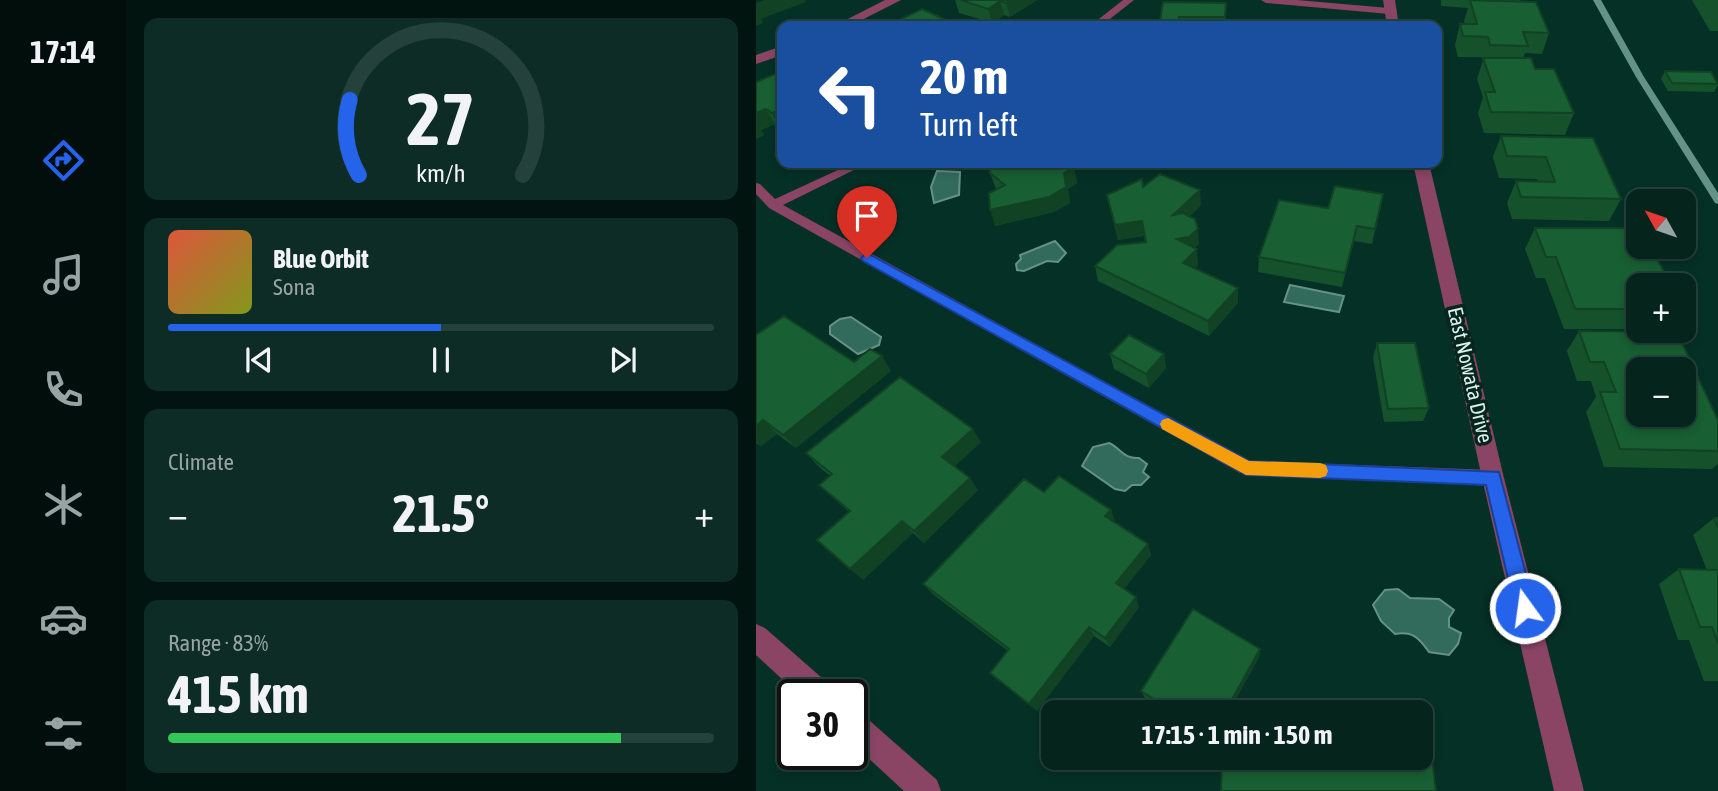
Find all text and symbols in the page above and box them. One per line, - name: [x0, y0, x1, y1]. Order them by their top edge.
- text: 17:14: [30, 33, 96, 70]
- text: 20 m: [920, 48, 1008, 104]
- icon: left: [805, 49, 896, 140]
- text: 27: [407, 77, 475, 160]
- text: Turn left: [920, 106, 1018, 143]
- icon: directions: [39, 136, 88, 185]
- text: km/h: [416, 159, 466, 187]
- pin: [837, 186, 897, 258]
- north arrow: [1626, 189, 1696, 259]
- map controls: [1626, 189, 1696, 427]
- icon: arrive: [848, 197, 886, 235]
- text: Blue Orbit: [273, 244, 369, 274]
- icon: music: [39, 250, 88, 299]
- button: +: [1626, 273, 1696, 343]
- text: Sona: [273, 274, 315, 300]
- street label: East Nowata Drive: [1444, 305, 1498, 445]
- icon: previous: [240, 341, 278, 379]
- icon: pause: [422, 341, 460, 379]
- icon: next: [604, 341, 642, 379]
- button: −: [1626, 357, 1696, 427]
- icon: phone: [39, 365, 88, 414]
- text: Climate: [168, 449, 234, 475]
- icon: climate: [39, 480, 88, 529]
- text: 21.5°: [393, 483, 489, 543]
- text: −: [168, 492, 188, 535]
- text: +: [694, 492, 714, 535]
- position arrow: [1488, 571, 1562, 645]
- icon: car: [39, 594, 88, 643]
- text: Range · 83%: [168, 630, 268, 656]
- text: 415 km: [168, 664, 309, 724]
- speed limit sign: 30: [777, 679, 868, 770]
- icon: filters: [39, 709, 88, 758]
- text: 17:15 · 1 min · 150 m: [1142, 720, 1332, 750]

